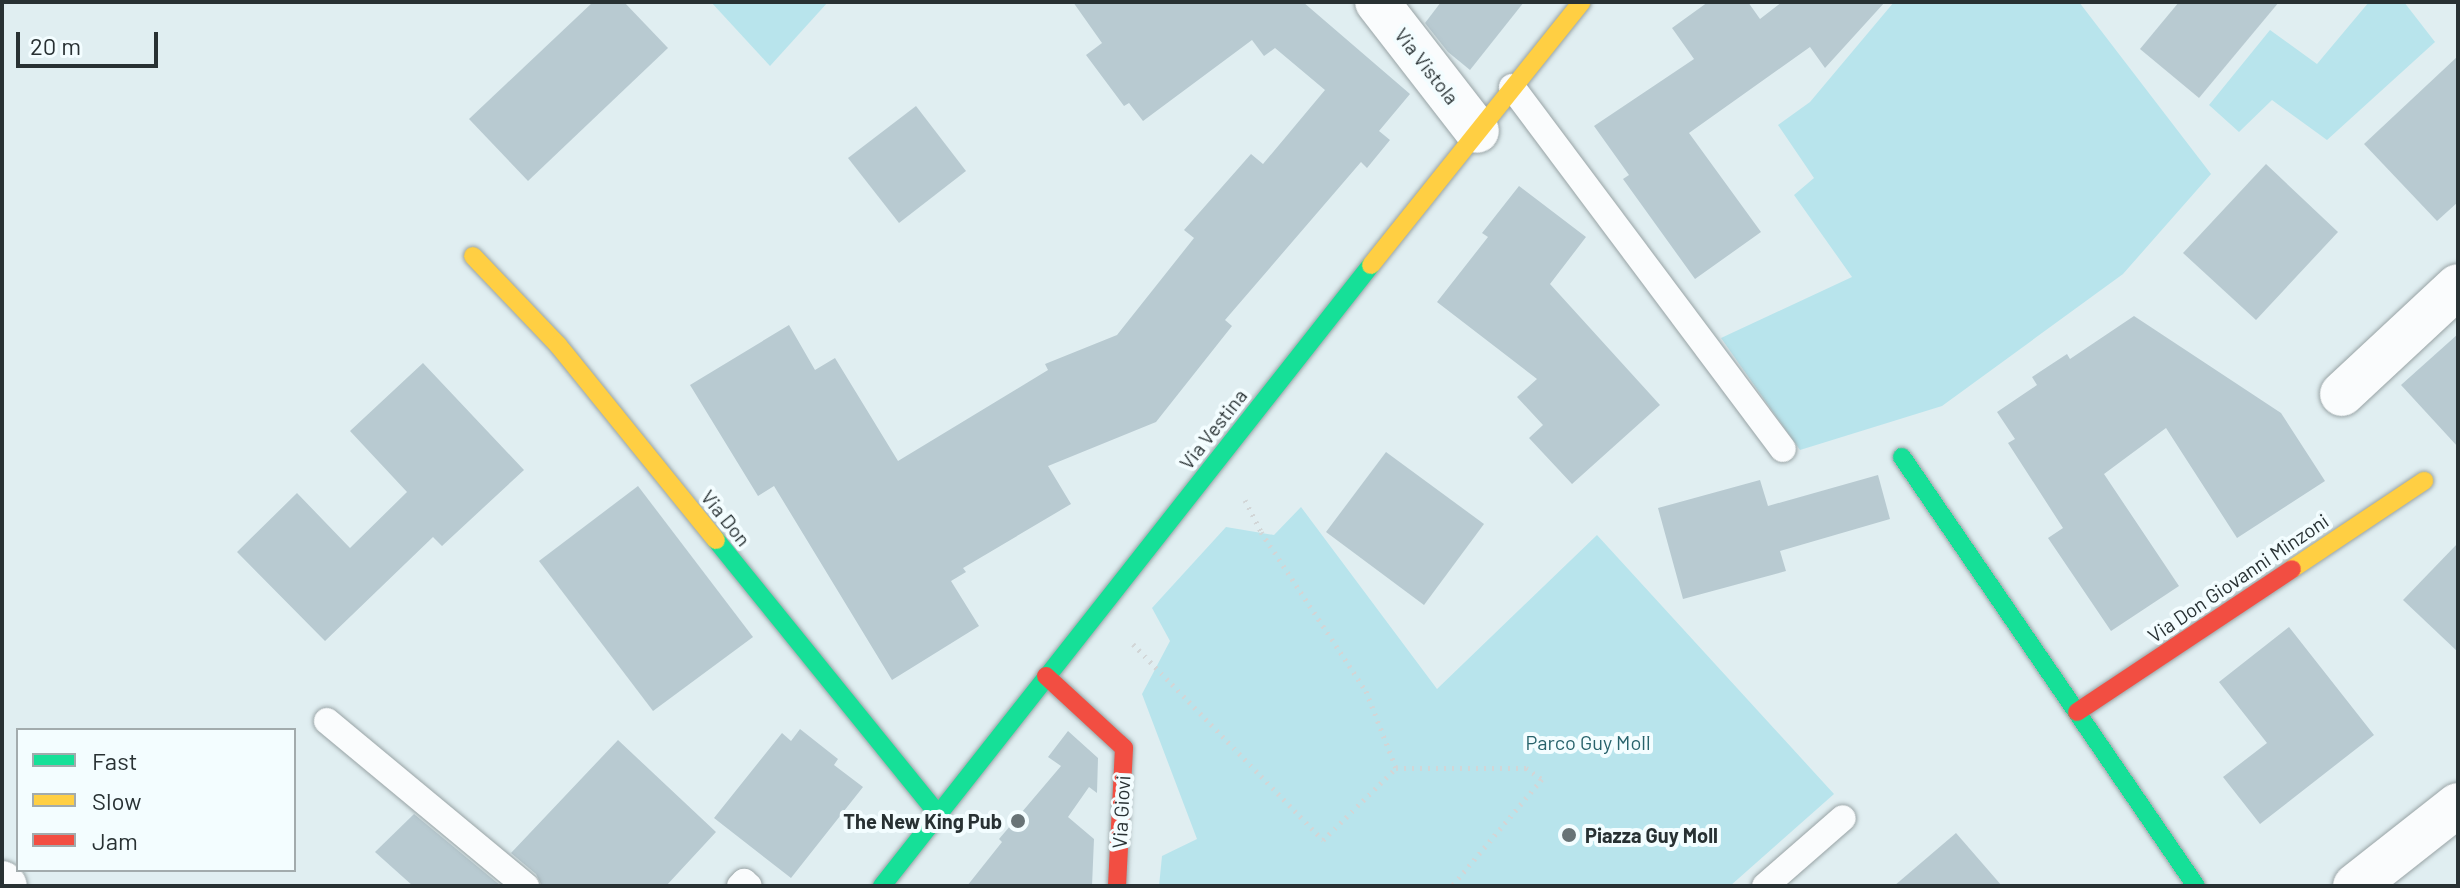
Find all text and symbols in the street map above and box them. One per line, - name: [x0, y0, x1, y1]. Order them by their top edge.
- scale bar: [20, 16, 162, 66]
- street label: Via Vistola: [1390, 23, 1464, 109]
- text: 20 m: [30, 31, 81, 60]
- street label: Via Vestina: [1174, 384, 1252, 474]
- street label: Via Don: [696, 485, 756, 551]
- street label: Via Don Giovanni Minzoni: [2143, 508, 2333, 648]
- legend: [16, 728, 296, 872]
- park label: Parco Guy Moll: [1525, 730, 1651, 754]
- text: Fast: [92, 746, 137, 775]
- street label: Via Giovi: [1107, 775, 1135, 849]
- text: Slow: [92, 786, 141, 815]
- place label: The New King Pub: [843, 809, 1002, 833]
- marker: The New King Pub: [1009, 812, 1027, 830]
- place label: Piazza Guy Moll: [1585, 823, 1718, 847]
- text: Jam: [92, 826, 138, 855]
- marker: Piazza Guy Moll: [1560, 826, 1578, 844]

